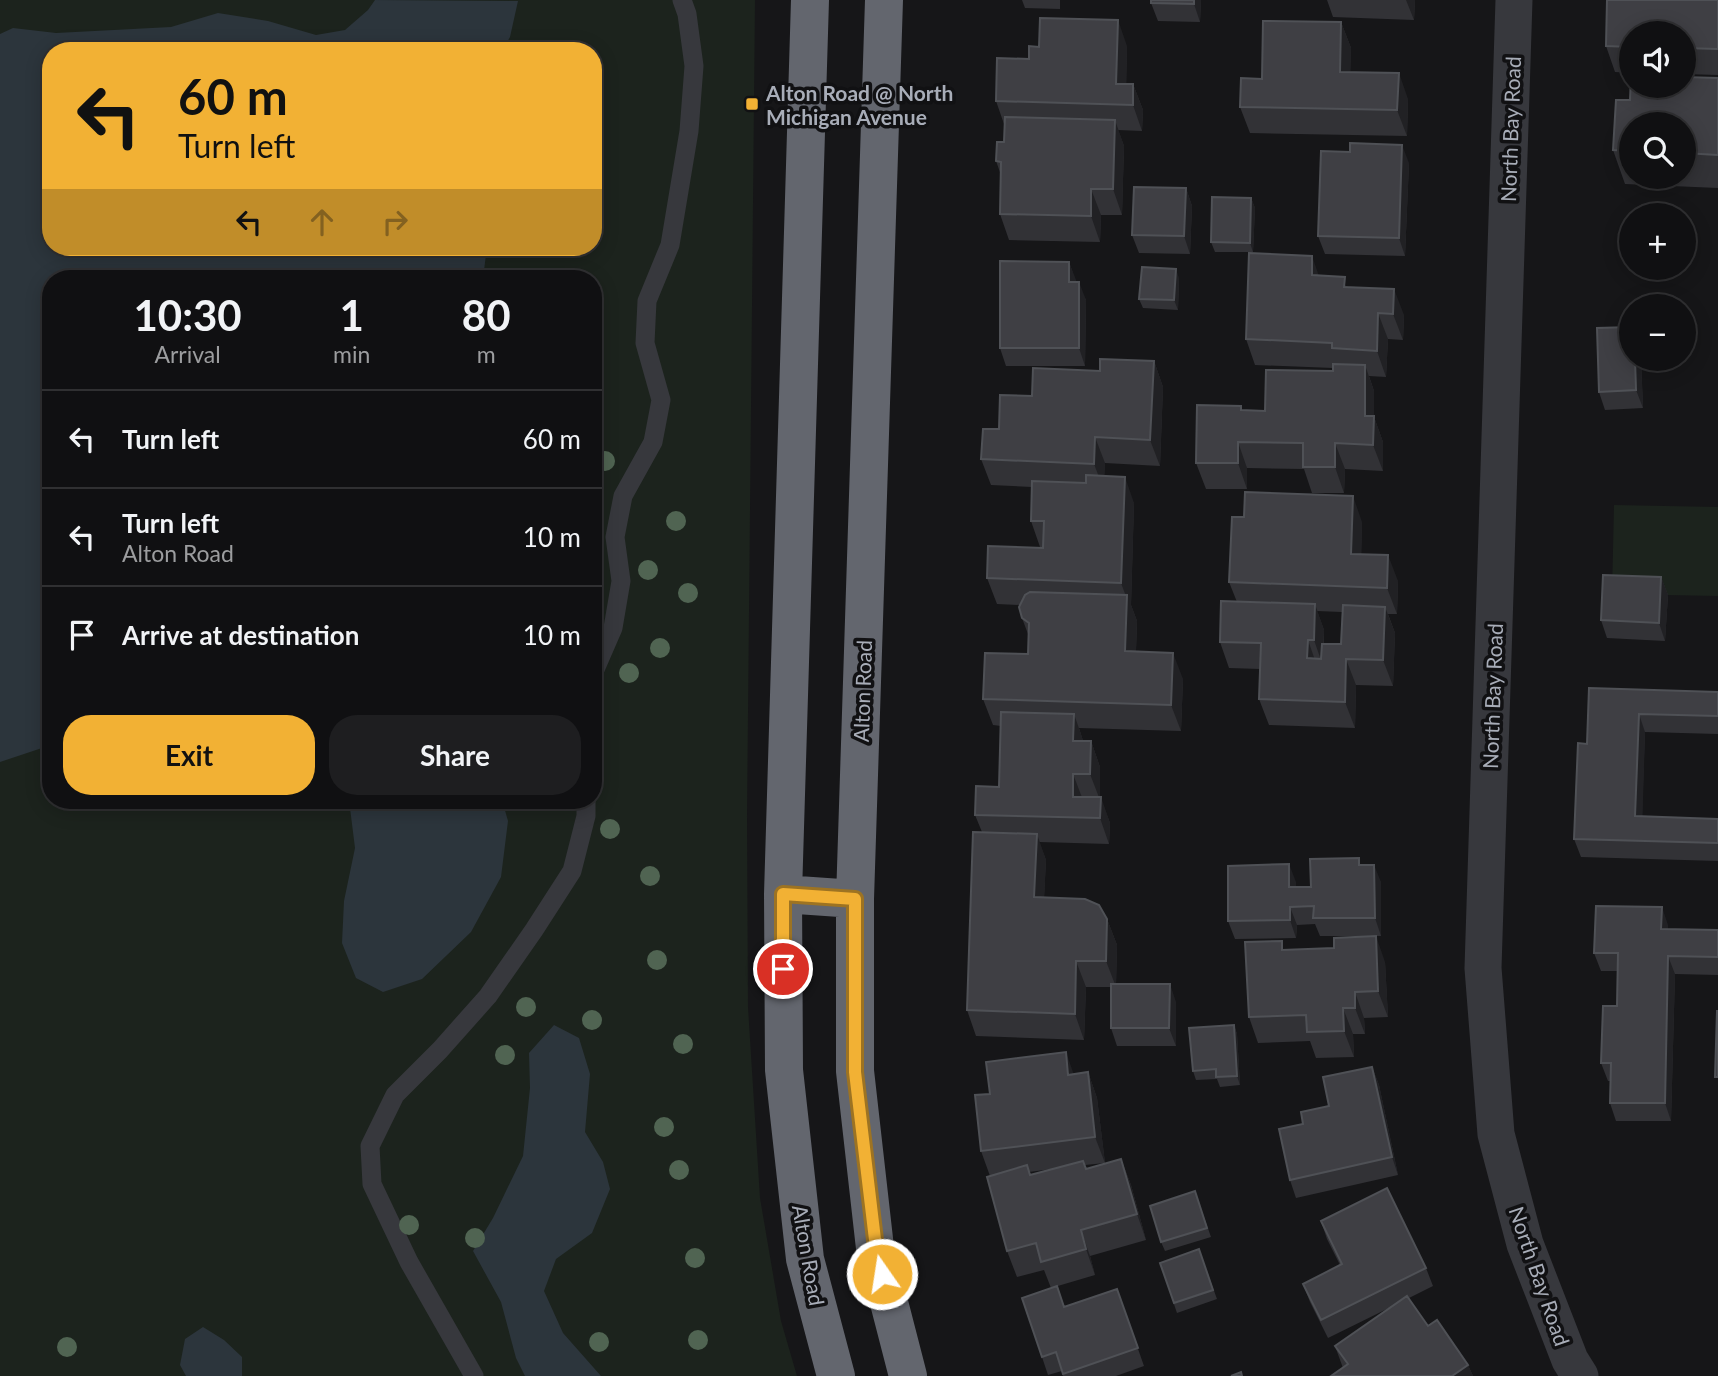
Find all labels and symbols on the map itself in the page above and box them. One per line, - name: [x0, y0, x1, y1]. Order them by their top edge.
- street label: North Bay Road: [1495, 56, 1525, 202]
- place label: Alton Road @ North Michigan Avenue: [765, 80, 953, 129]
- marker: Alton Road @ North Michigan Avenue: [744, 96, 760, 112]
- street label: North Bay Road: [1477, 623, 1507, 769]
- street label: Alton Road: [848, 640, 876, 742]
- pin: [753, 939, 813, 999]
- street label: Alton Road: [788, 1203, 830, 1307]
- street label: North Bay Road: [1504, 1203, 1576, 1349]
- position arrow: [845, 1237, 919, 1311]

